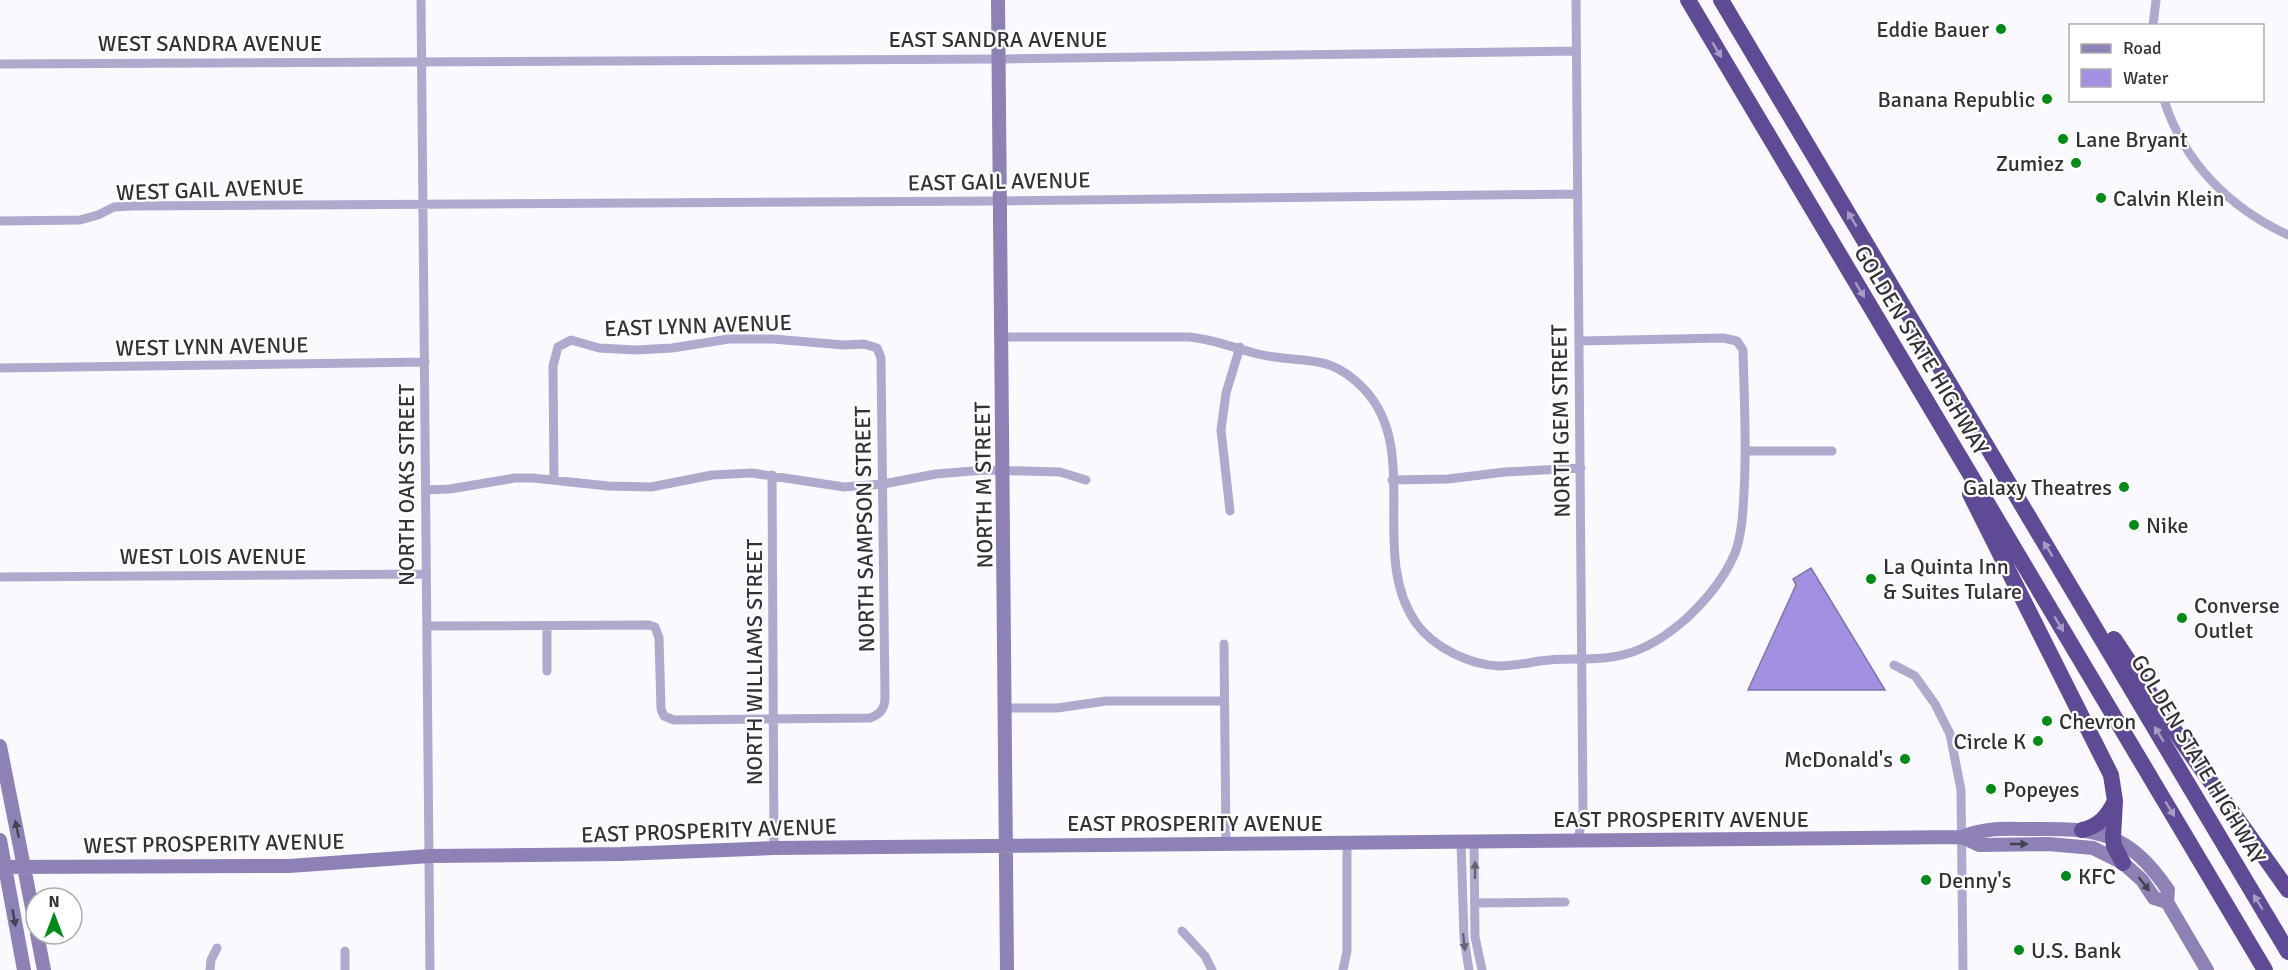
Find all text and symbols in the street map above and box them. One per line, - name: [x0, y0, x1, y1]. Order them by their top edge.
- place label: Eddie Bauer: [1876, 16, 1989, 43]
- marker: Eddie Bauer: [1994, 22, 2008, 36]
- legend: [2069, 24, 2264, 102]
- street label: EAST SANDRA AVENUE: [888, 26, 1108, 53]
- street label: WEST SANDRA AVENUE: [98, 30, 322, 57]
- text: Road: [2123, 37, 2162, 59]
- one-way arrow: [1712, 42, 1723, 58]
- text: Water: [2123, 67, 2169, 89]
- place label: Banana Republic: [1877, 86, 2035, 113]
- marker: Banana Republic: [2040, 92, 2054, 106]
- place label: Lane Bryant: [2075, 126, 2188, 153]
- marker: Lane Bryant: [2056, 132, 2070, 146]
- place label: Zumiez: [1996, 150, 2064, 177]
- marker: Zumiez: [2069, 156, 2083, 170]
- street label: EAST GAIL AVENUE: [907, 166, 1091, 197]
- street label: WEST GAIL AVENUE: [116, 173, 305, 206]
- place label: Calvin Klein: [2113, 185, 2224, 212]
- marker: Calvin Klein: [2094, 191, 2108, 205]
- one-way arrow: [1846, 211, 1857, 227]
- street label: GOLDEN STATE HIGHWAY: [1848, 241, 1995, 460]
- one-way arrow: [1855, 282, 1866, 298]
- street label: EAST LYNN AVENUE: [604, 309, 792, 342]
- street label: NORTH GEM STREET: [1545, 324, 1576, 518]
- street label: WEST LYNN AVENUE: [115, 331, 309, 362]
- street label: NORTH OAKS STREET: [393, 384, 420, 586]
- street label: NORTH M STREET: [969, 401, 998, 569]
- street label: NORTH SAMPSON STREET: [849, 405, 880, 653]
- place label: Galaxy Theatres: [1963, 474, 2112, 501]
- marker: Galaxy Theatres: [2117, 480, 2131, 494]
- place label: Nike: [2146, 512, 2189, 539]
- marker: Nike: [2127, 518, 2141, 532]
- street label: NORTH WILLIAMS STREET: [741, 538, 768, 785]
- one-way arrow: [2043, 541, 2054, 557]
- street label: WEST LOIS AVENUE: [120, 543, 306, 570]
- place label: La Quinta Inn & Suites Tulare: [1883, 553, 2022, 605]
- marker: La Quinta Inn & Suites Tulare: [1864, 572, 1878, 586]
- place label: Converse Outlet: [2194, 592, 2280, 644]
- marker: Converse Outlet: [2175, 611, 2189, 625]
- one-way arrow: [2054, 616, 2065, 632]
- street label: GOLDEN STATE HIGHWAY: [2125, 650, 2272, 869]
- place label: Chevron: [2059, 708, 2136, 735]
- marker: Chevron: [2040, 714, 2054, 728]
- one-way arrow: [2153, 726, 2164, 742]
- place label: Circle K: [1954, 728, 2026, 755]
- marker: Circle K: [2031, 734, 2045, 748]
- place label: McDonald's: [1784, 746, 1893, 773]
- marker: McDonald's: [1898, 752, 1912, 766]
- place label: Popeyes: [2003, 776, 2079, 803]
- marker: Popeyes: [1984, 782, 1998, 796]
- one-way arrow: [2164, 801, 2175, 817]
- street label: EAST PROSPERITY AVENUE: [1553, 806, 1809, 833]
- street label: EAST PROSPERITY AVENUE: [1067, 810, 1323, 837]
- street label: EAST PROSPERITY AVENUE: [581, 813, 837, 848]
- one-way arrow: [12, 820, 21, 839]
- street label: WEST PROSPERITY AVENUE: [83, 828, 345, 859]
- one-way arrow: [2010, 840, 2029, 849]
- one-way arrow: [1470, 861, 1479, 880]
- place label: KFC: [2078, 863, 2116, 890]
- place label: Denny's: [1938, 867, 2011, 894]
- marker: KFC: [2059, 869, 2073, 883]
- marker: Denny's: [1919, 873, 1933, 887]
- one-way arrow: [2138, 876, 2151, 892]
- north arrow: [24, 886, 84, 946]
- text: N: [48, 892, 60, 912]
- one-way arrow: [2253, 893, 2263, 910]
- one-way arrow: [10, 908, 19, 927]
- one-way arrow: [1459, 932, 1469, 951]
- place label: U.S. Bank: [2031, 937, 2121, 964]
- marker: U.S. Bank: [2012, 943, 2026, 957]

